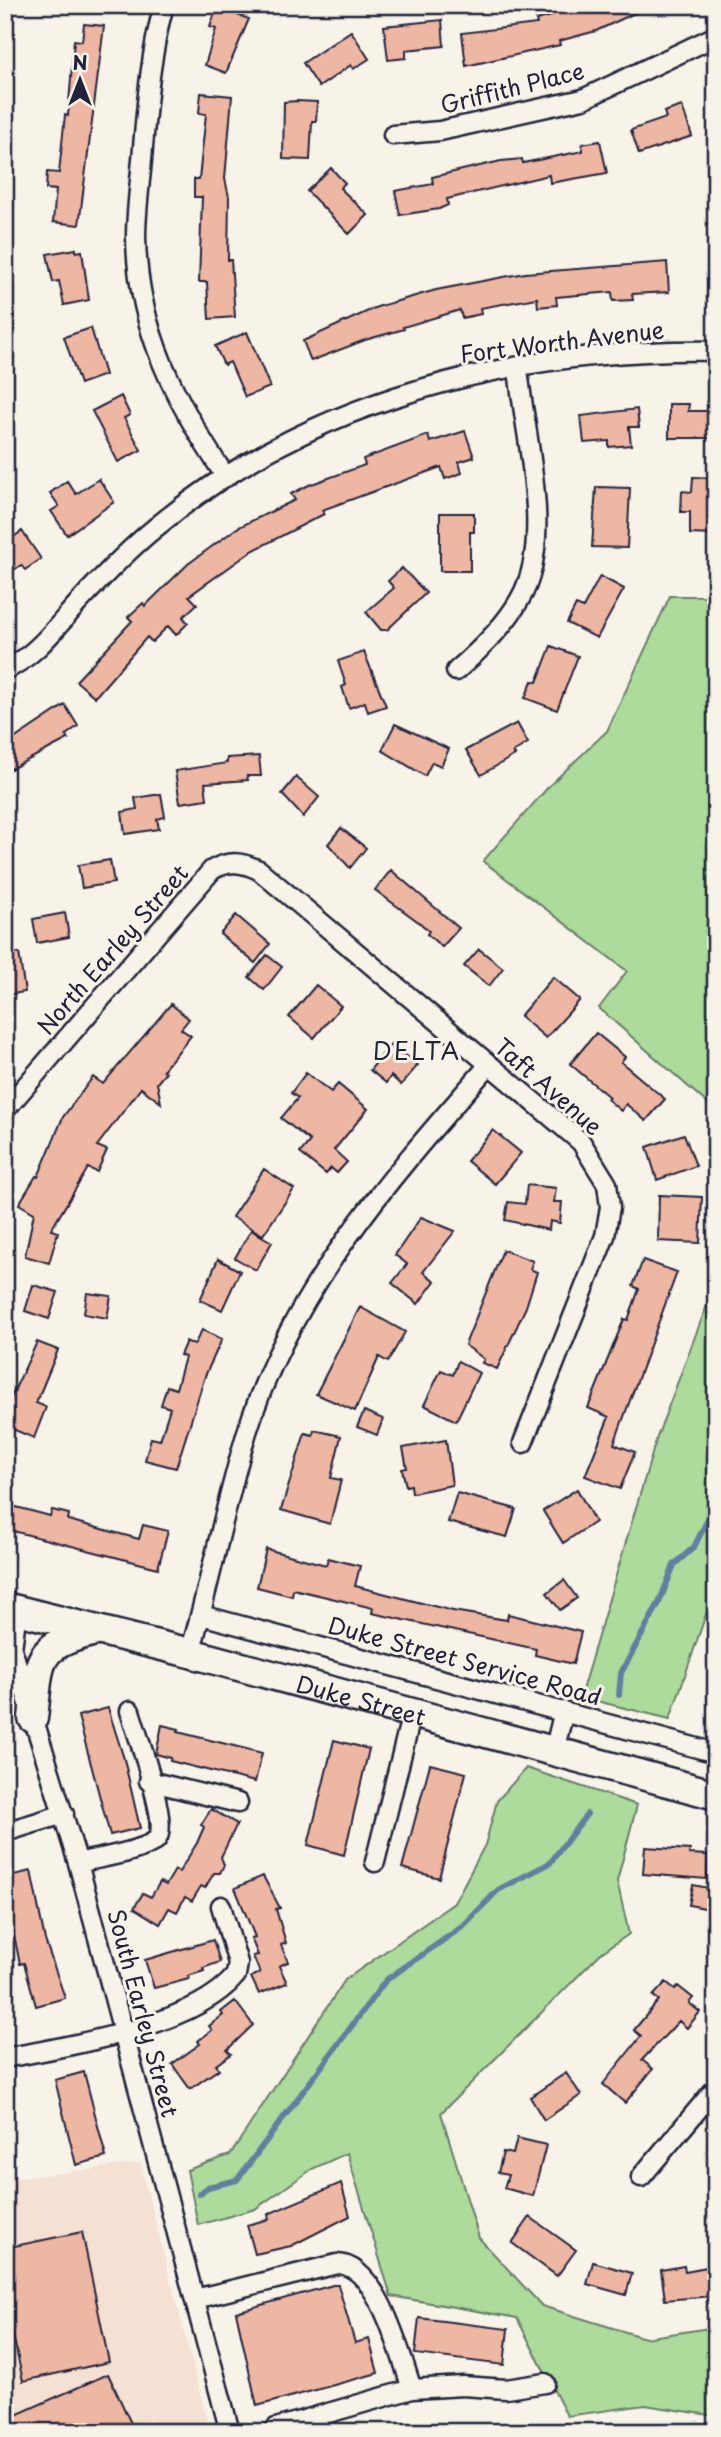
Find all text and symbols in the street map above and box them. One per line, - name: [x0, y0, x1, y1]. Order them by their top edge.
- north arrow: [46, 46, 116, 116]
- text: N: [72, 48, 88, 76]
- street label: Griffith Place: [436, 52, 588, 122]
- street label: Fort Worth Avenue: [458, 311, 666, 371]
- street label: North Earley Street: [28, 856, 196, 1042]
- street label: Taft Avenue: [487, 1029, 611, 1143]
- district label: DELTA: [373, 1032, 461, 1068]
- street label: Duke Street Service Road: [326, 1610, 604, 1710]
- street label: Duke Street: [293, 1668, 429, 1730]
- street label: South Earley Street: [99, 1905, 189, 2121]

